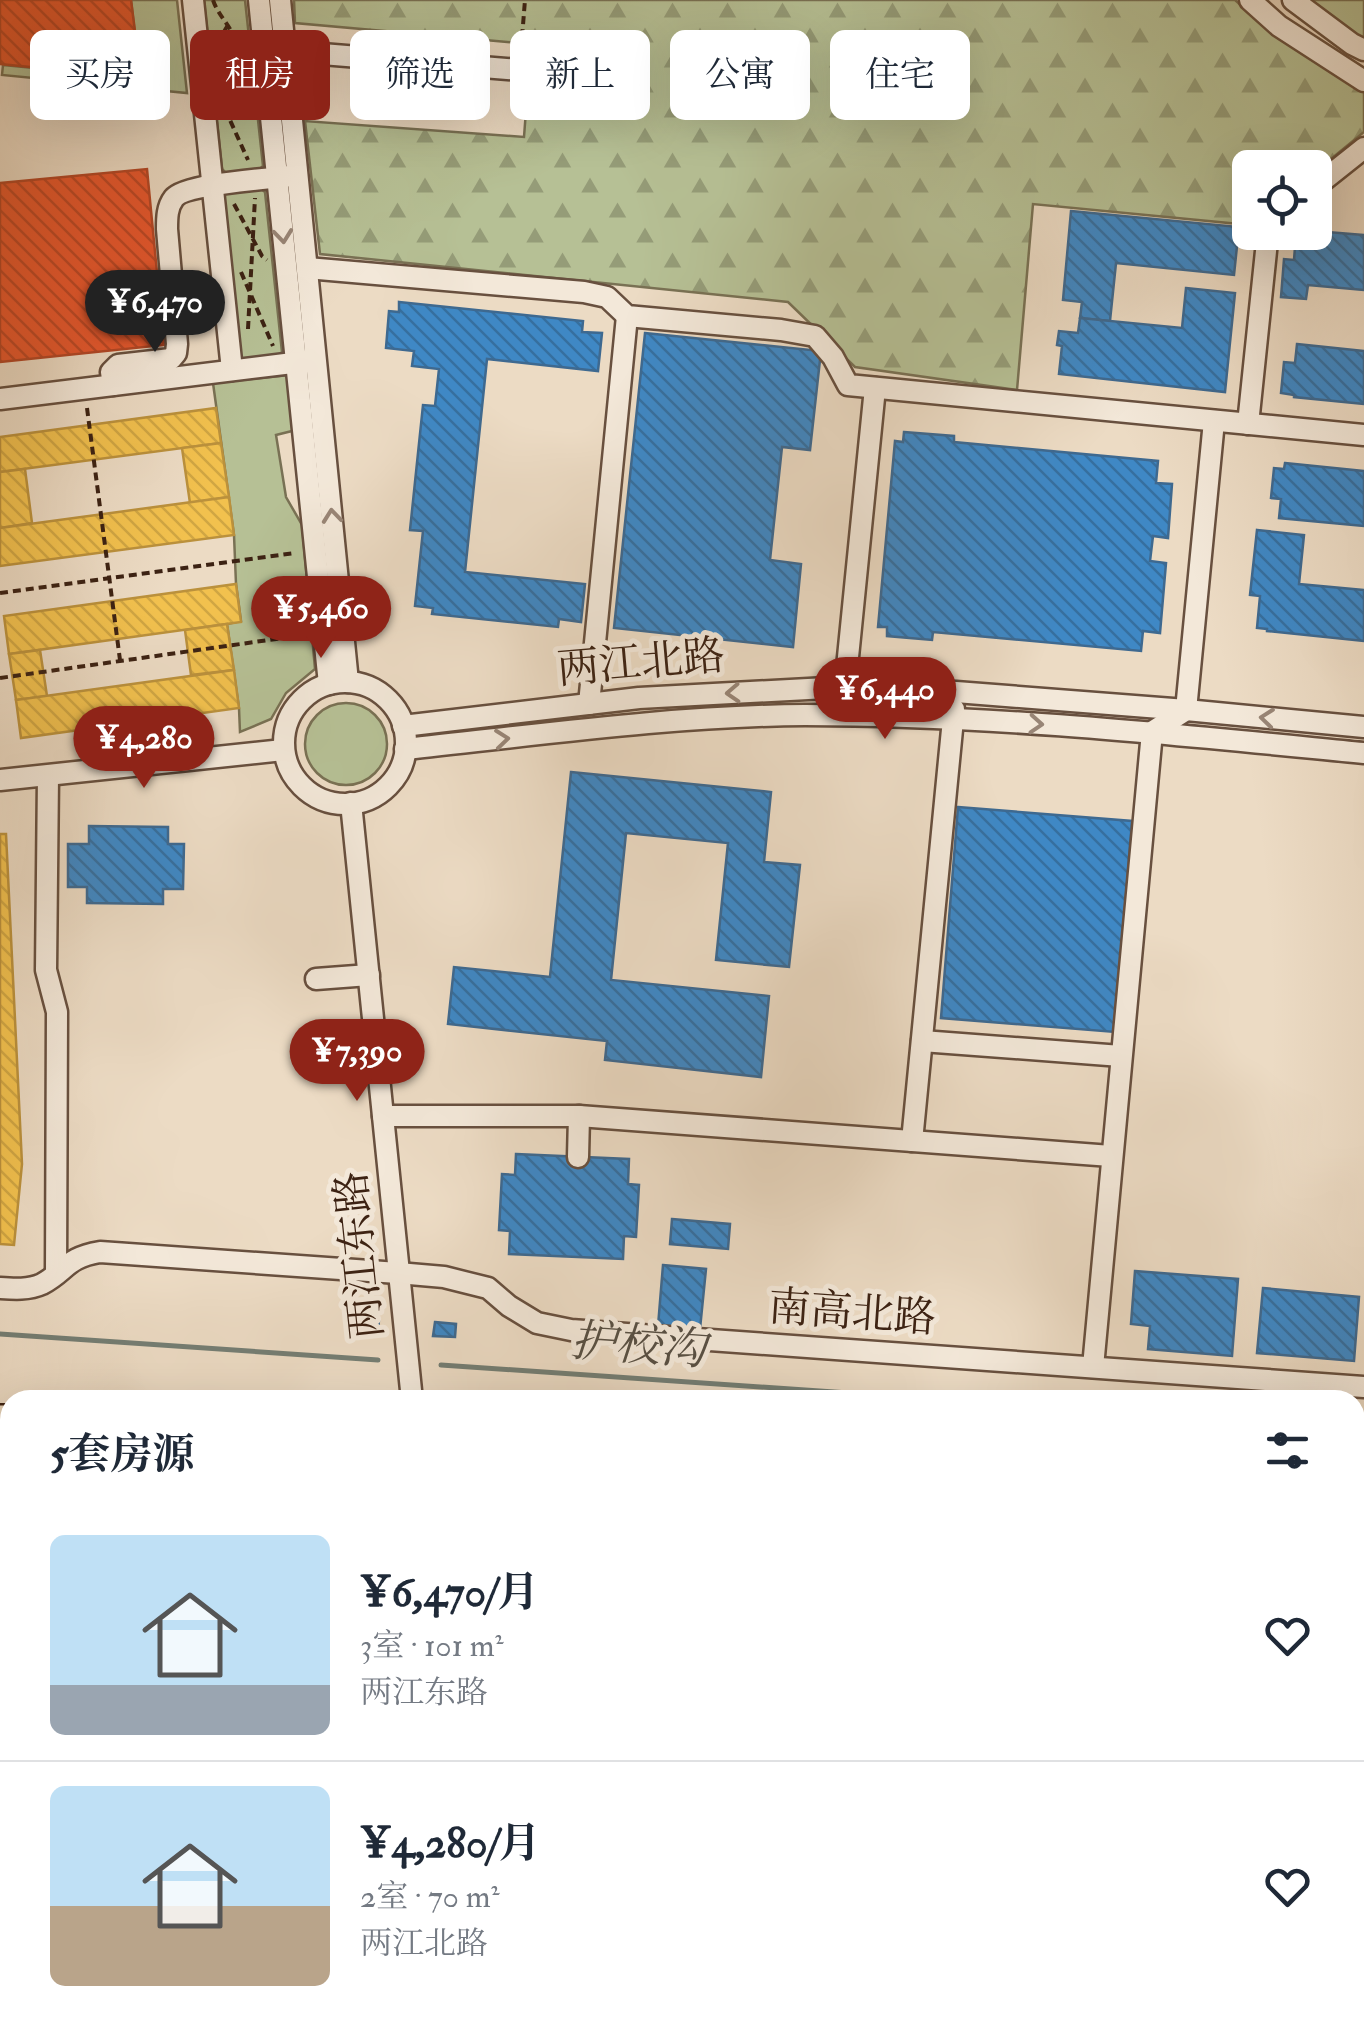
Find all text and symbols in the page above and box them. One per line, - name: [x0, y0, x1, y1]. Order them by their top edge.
- chip: 买房: [30, 30, 170, 120]
- chip: 租房: [190, 30, 330, 120]
- chip: 筛选: [350, 30, 490, 120]
- chip: 新上: [510, 30, 650, 120]
- chip: 公寓: [670, 30, 810, 120]
- chip: 住宅: [830, 30, 970, 120]
- map controls: [1232, 150, 1332, 250]
- button: locate: [1232, 150, 1332, 250]
- one-way arrow: [272, 229, 293, 245]
- pin: ¥6,470: [74, 270, 236, 355]
- text: ¥6,470: [107, 282, 203, 322]
- one-way arrow: [321, 507, 343, 523]
- pin: ¥5,460: [240, 576, 402, 661]
- text: ¥5,460: [273, 588, 369, 628]
- street label: 两江北路: [555, 630, 727, 696]
- pin: ¥6,440: [804, 657, 966, 742]
- text: ¥6,440: [835, 669, 935, 709]
- one-way arrow: [725, 682, 741, 703]
- pin: ¥4,280: [63, 706, 225, 791]
- one-way arrow: [1259, 707, 1275, 729]
- one-way arrow: [1029, 713, 1045, 734]
- text: ¥4,280: [95, 718, 193, 758]
- one-way arrow: [495, 729, 511, 750]
- pin: ¥7,390: [276, 1019, 438, 1104]
- text: ¥7,390: [312, 1031, 402, 1071]
- street label: 两江东路: [325, 1169, 395, 1341]
- street label: 南高北路: [766, 1281, 938, 1345]
- water label: 护校沟: [569, 1313, 713, 1379]
- icon: filters: [1260, 1423, 1315, 1478]
- text: 5套房源: [50, 1429, 194, 1481]
- text: ¥6,470/月: [360, 1567, 539, 1619]
- icon: home: [130, 1575, 250, 1695]
- icon: heart: [1260, 1608, 1315, 1663]
- text: 3室 · 101 m²: [360, 1626, 503, 1666]
- text: 两江东路: [360, 1673, 488, 1713]
- text: ¥4,280/月: [360, 1818, 541, 1870]
- icon: home: [130, 1826, 250, 1946]
- icon: heart: [1260, 1859, 1315, 1914]
- text: 2室 · 70 m²: [360, 1877, 500, 1917]
- text: 两江北路: [360, 1924, 488, 1964]

